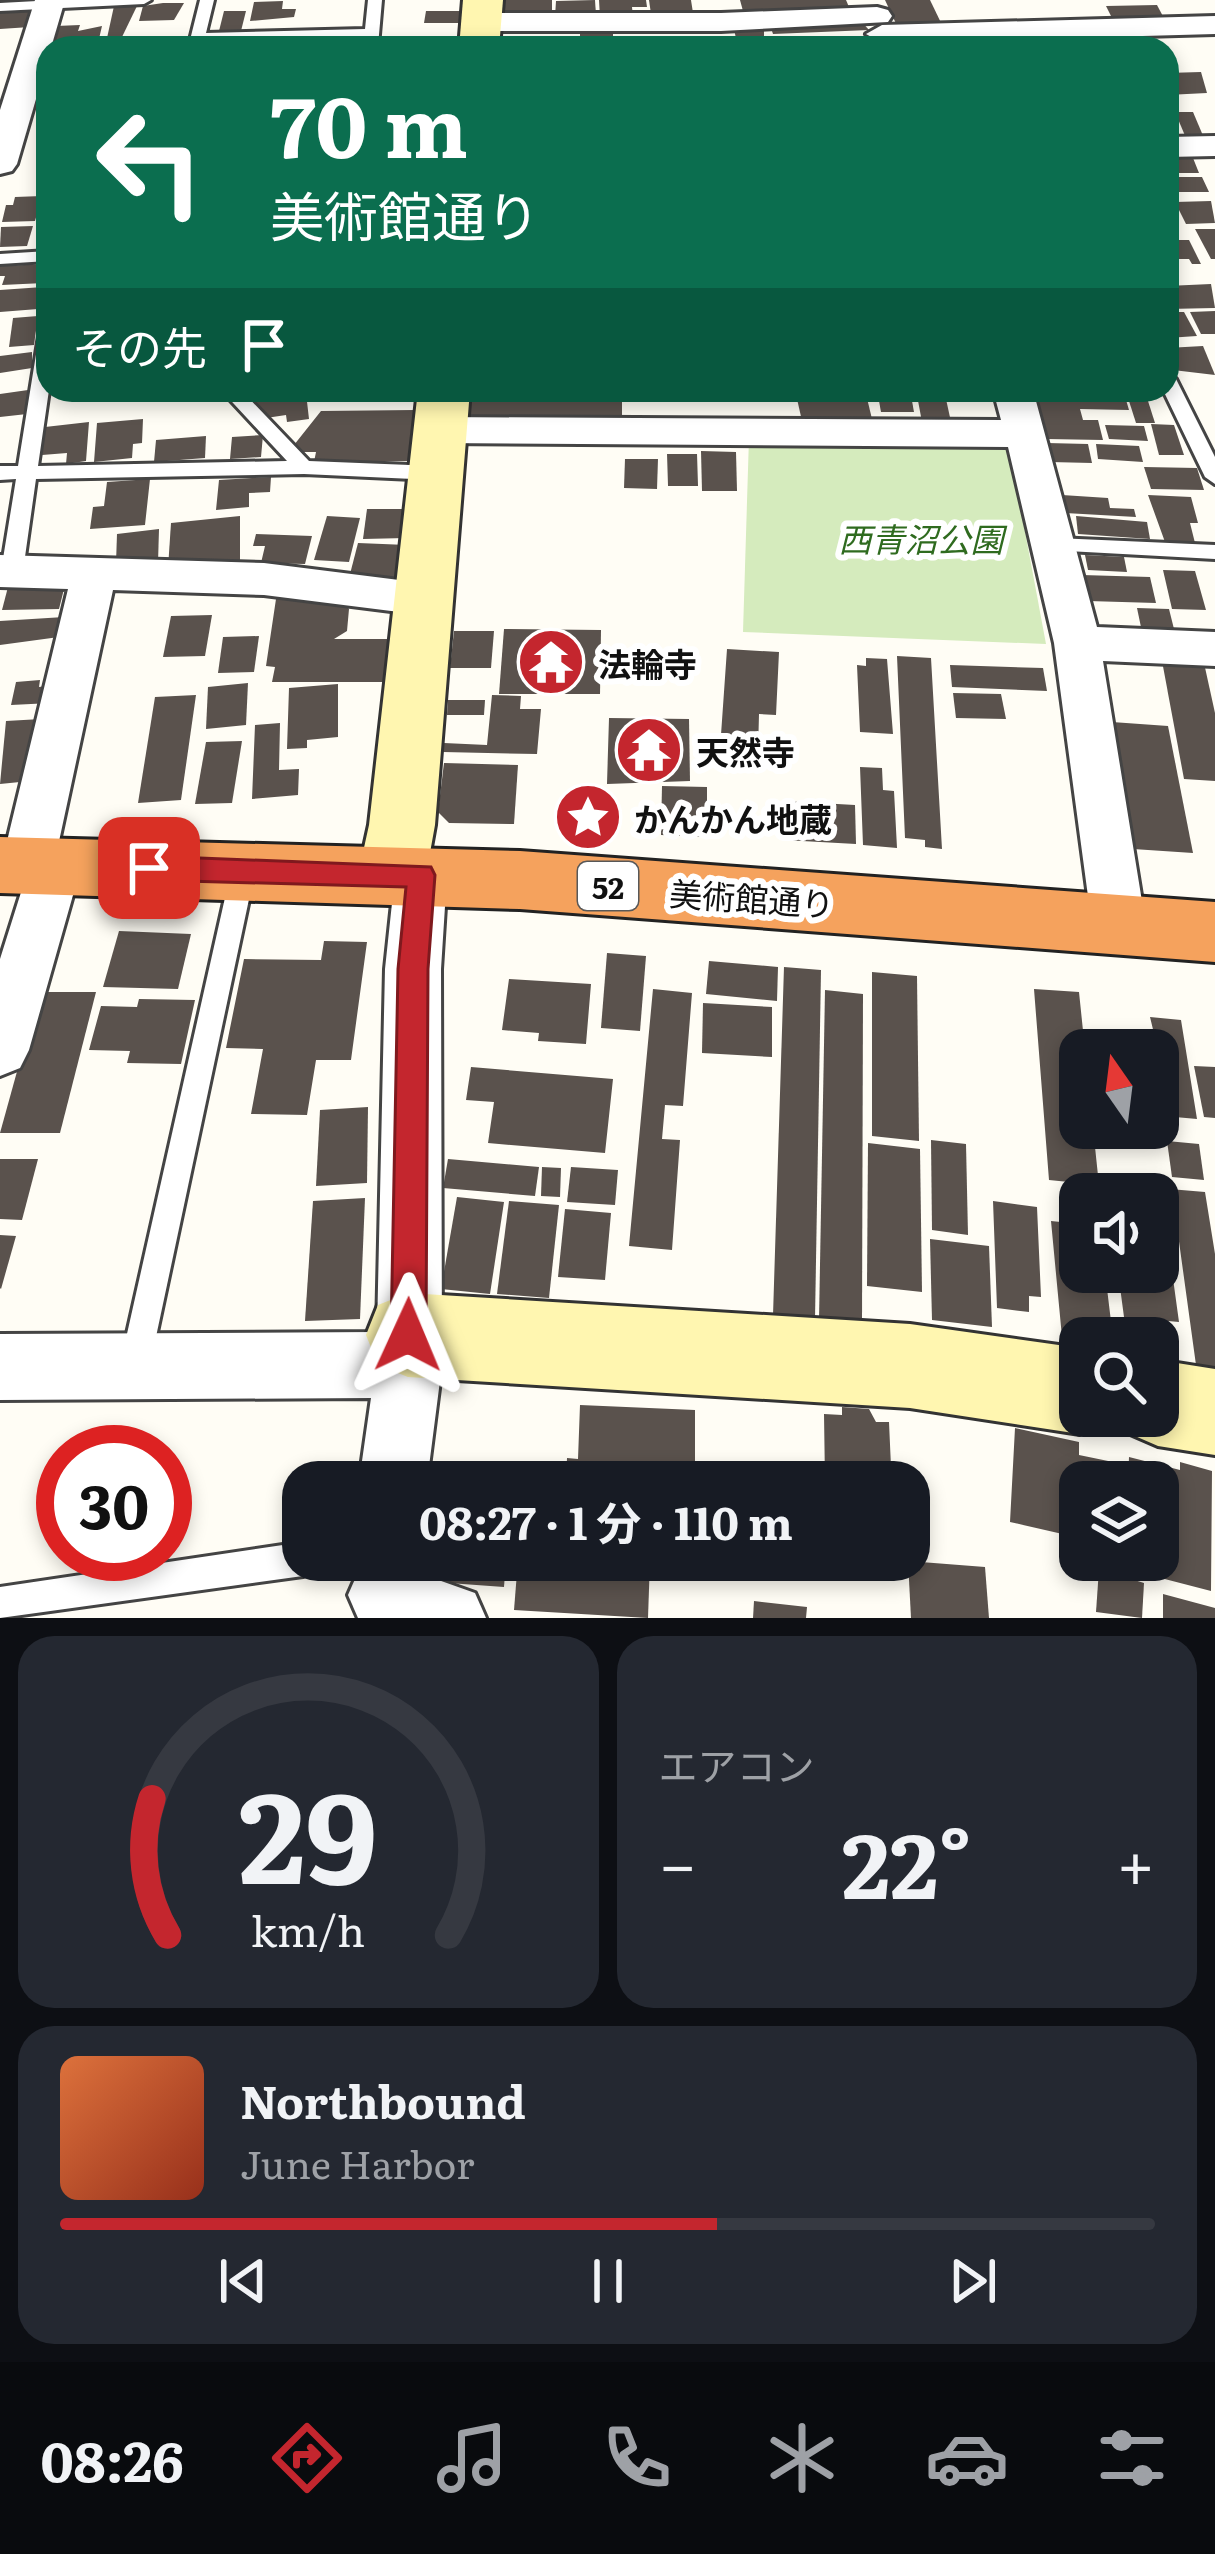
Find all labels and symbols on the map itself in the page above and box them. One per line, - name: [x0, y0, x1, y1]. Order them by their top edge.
- park label: 西青沼公園: [839, 513, 1008, 562]
- temple icon: 法輪寺: [516, 627, 586, 697]
- place label: 法輪寺: [598, 638, 697, 687]
- temple icon: 天然寺: [614, 715, 684, 785]
- place label: 天然寺: [696, 726, 795, 775]
- place icon: かんかん地蔵: [553, 782, 623, 852]
- place label: かんかん地蔵: [634, 793, 832, 842]
- pin: [98, 817, 200, 919]
- road number: 52: [578, 862, 638, 910]
- street label: 美術館通り: [668, 867, 836, 927]
- north arrow: [1059, 1029, 1179, 1149]
- position arrow: [345, 1272, 471, 1398]
- speed limit sign: 30: [36, 1425, 192, 1581]

